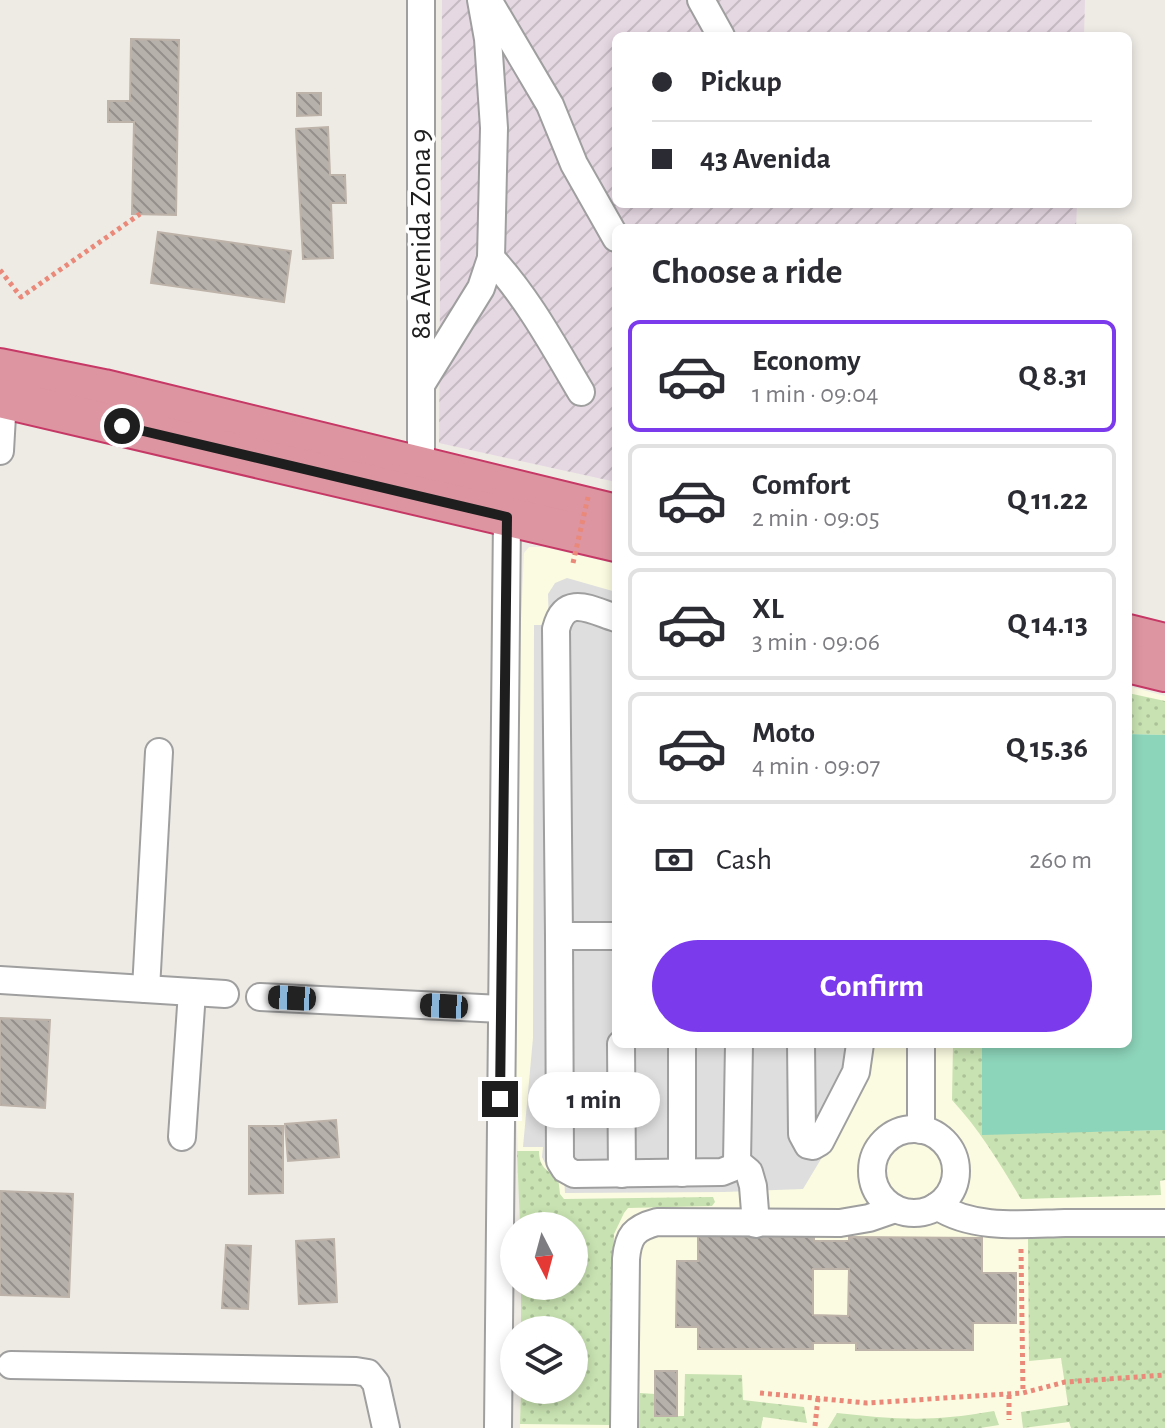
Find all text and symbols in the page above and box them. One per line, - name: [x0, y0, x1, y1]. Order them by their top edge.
- text: Pickup: [700, 67, 782, 97]
- street label: 8a Avenida Zona 9: [406, 129, 436, 339]
- text: 43 Avenida: [700, 144, 831, 174]
- text: Choose a ride: [652, 254, 842, 290]
- icon: car: [656, 340, 728, 412]
- text: Economy: [752, 346, 861, 376]
- text: Q 8.31: [1019, 361, 1088, 391]
- text: 1 min · 09:04: [752, 381, 878, 407]
- route start: [104, 408, 140, 444]
- icon: car: [656, 464, 728, 536]
- text: Comfort: [752, 470, 851, 500]
- text: Q 11.22: [1007, 485, 1088, 515]
- text: 2 min · 09:05: [752, 505, 880, 531]
- icon: car: [656, 588, 728, 660]
- text: XL: [752, 594, 784, 624]
- text: Q 14.13: [1008, 609, 1088, 639]
- text: 3 min · 09:06: [752, 629, 880, 655]
- icon: car: [656, 712, 728, 784]
- text: Moto: [752, 718, 815, 748]
- text: Q 15.36: [1006, 733, 1088, 763]
- text: 4 min · 09:07: [752, 753, 880, 779]
- icon: cash: [652, 838, 696, 882]
- text: Cash: [716, 845, 772, 875]
- text: 260 m: [1029, 847, 1092, 873]
- button: Confirm: [652, 940, 1092, 1032]
- car: [267, 985, 317, 1011]
- car: [419, 993, 469, 1019]
- callout: 1 min: [528, 1071, 660, 1127]
- route end: [482, 1081, 518, 1117]
- text: 1 min: [567, 1087, 621, 1113]
- north arrow: [500, 1212, 588, 1300]
- map controls: [500, 1212, 588, 1404]
- button: layers: [500, 1316, 588, 1404]

